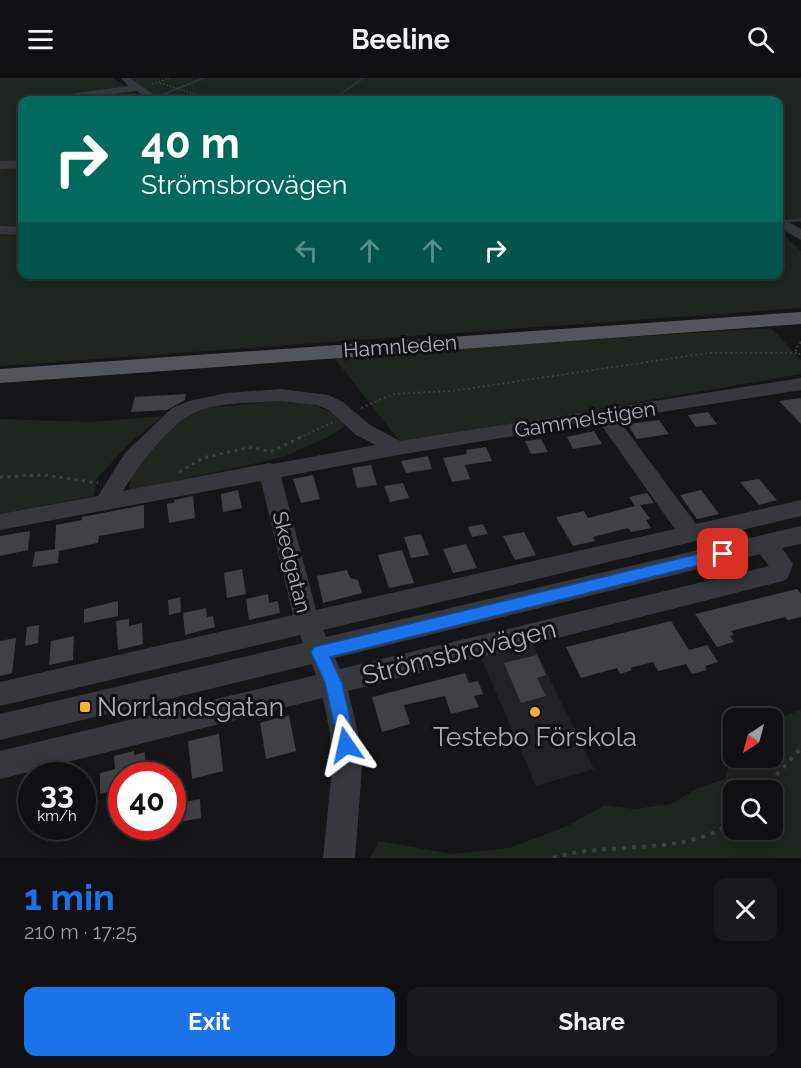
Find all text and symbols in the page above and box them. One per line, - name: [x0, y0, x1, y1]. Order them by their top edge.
- icon: menu: [24, 23, 57, 56]
- icon: search: [744, 23, 777, 56]
- text: Beeline: [351, 24, 450, 55]
- text: 40 m: [141, 119, 240, 168]
- icon: right: [42, 120, 120, 198]
- text: Strömsbrovägen: [141, 169, 347, 200]
- icon: left: [290, 234, 323, 267]
- icon: ahead: [353, 234, 386, 267]
- icon: ahead: [416, 234, 449, 267]
- icon: right: [479, 234, 512, 267]
- street label: Hamnleden: [342, 330, 458, 362]
- street label: Gammelstigen: [513, 396, 657, 442]
- street label: Skedgatan: [267, 509, 317, 615]
- pin: [697, 528, 748, 579]
- icon: arrive: [706, 537, 739, 570]
- street label: Strömsbrovägen: [359, 613, 559, 691]
- place label: Norrlandsgatan: [97, 692, 284, 722]
- marker: Norrlandsgatan: [78, 700, 92, 714]
- marker: Testebo Förskola: [528, 705, 542, 719]
- north arrow: [723, 708, 783, 768]
- map controls: [723, 708, 783, 840]
- position arrow: [314, 713, 378, 777]
- place label: Testebo Förskola: [433, 722, 637, 752]
- speed limit sign: 40: [108, 762, 186, 840]
- text: 33: [40, 776, 74, 811]
- button: search: [723, 780, 783, 840]
- text: km/h: [37, 807, 77, 825]
- text: 1 min: [24, 876, 115, 918]
- button: close: [714, 878, 777, 941]
- text: 210 m · 17:25: [24, 920, 137, 944]
- button: Exit: [24, 987, 395, 1056]
- button: Share: [407, 987, 777, 1056]

